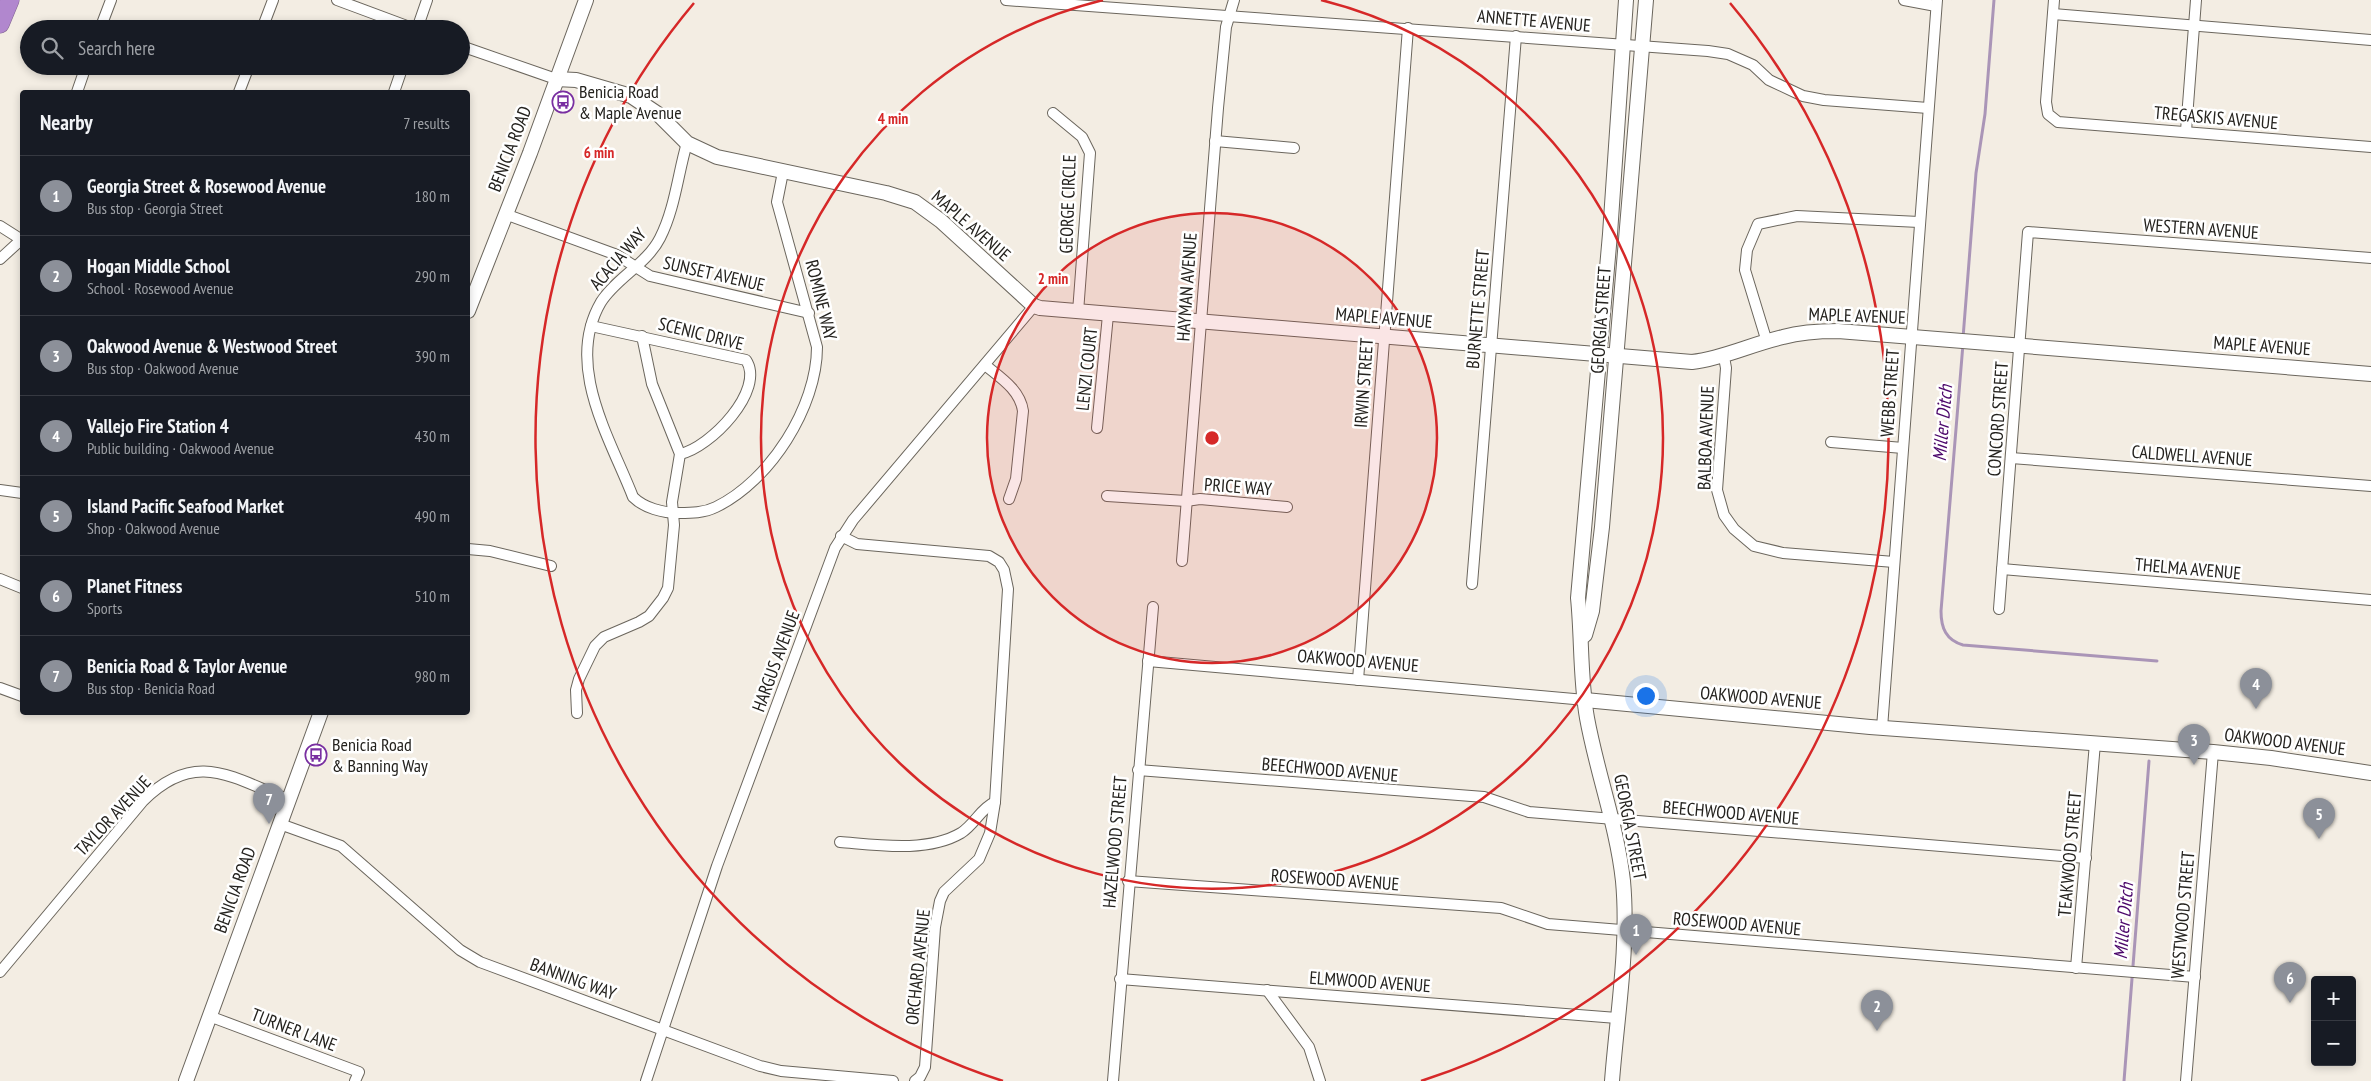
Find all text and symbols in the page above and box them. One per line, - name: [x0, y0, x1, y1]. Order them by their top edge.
- street label: ANNETTE AVENUE: [1476, 4, 1592, 37]
- search box: [20, 20, 470, 75]
- icon: search: [38, 34, 66, 62]
- text: Search here: [78, 36, 155, 60]
- place label: Benicia Road & Maple Avenue: [579, 80, 682, 124]
- bus stop icon: Benicia Road & Maple Avenue: [551, 90, 575, 114]
- street label: TREGASKIS AVENUE: [2153, 101, 2279, 134]
- street label: BENICIA ROAD: [483, 103, 536, 195]
- text: Nearby: [40, 109, 93, 136]
- text: 4 min: [878, 109, 908, 128]
- text: 7 results: [403, 113, 450, 133]
- text: 6 min: [584, 143, 614, 162]
- street label: GEORGE CIRCLE: [1054, 154, 1081, 254]
- text: Georgia Street & Rosewood Avenue: [87, 174, 326, 198]
- street label: MAPLE AVENUE: [927, 185, 1016, 266]
- text: 1: [52, 186, 60, 206]
- text: 180 m: [415, 186, 450, 206]
- text: Bus stop · Georgia Street: [87, 198, 223, 218]
- street label: WESTERN AVENUE: [2143, 213, 2260, 244]
- street label: ACACIA WAY: [584, 222, 652, 295]
- street label: HAYMAN AVENUE: [1171, 232, 1202, 342]
- street label: BURNETTE STREET: [1461, 248, 1494, 370]
- street label: SUNSET AVENUE: [661, 251, 767, 296]
- text: Hogan Middle School: [87, 254, 230, 278]
- street label: ROMINE WAY: [800, 257, 843, 343]
- text: 2: [52, 266, 60, 286]
- text: 290 m: [415, 266, 450, 286]
- street label: GEORGIA STREET: [1585, 266, 1616, 374]
- text: 2 min: [1038, 269, 1068, 288]
- text: School · Rosewood Avenue: [87, 278, 234, 298]
- street label: MAPLE AVENUE: [1335, 302, 1434, 333]
- street label: MAPLE AVENUE: [1808, 302, 1906, 329]
- street label: SCENIC DRIVE: [656, 312, 746, 355]
- street label: LENZI COURT: [1071, 326, 1102, 412]
- street label: MAPLE AVENUE: [2213, 331, 2311, 360]
- text: Oakwood Avenue & Westwood Street: [87, 334, 337, 358]
- street label: IRWIN STREET: [1349, 337, 1378, 429]
- text: 3: [52, 346, 60, 366]
- text: 390 m: [415, 346, 450, 366]
- street label: WEBB STREET: [1875, 348, 1904, 438]
- text: Bus stop · Oakwood Avenue: [87, 358, 239, 378]
- street label: CONCORD STREET: [1982, 361, 2013, 477]
- water label: Miller Ditch: [1927, 382, 1957, 462]
- street label: BALBOA AVENUE: [1692, 385, 1719, 491]
- text: Vallejo Fire Station 4: [87, 414, 229, 438]
- text: 4: [52, 426, 60, 446]
- text: 430 m: [415, 426, 450, 446]
- centre of rings: [1203, 429, 1221, 447]
- text: Public building · Oakwood Avenue: [87, 438, 274, 458]
- street label: CALDWELL AVENUE: [2131, 440, 2253, 471]
- street label: PRICE WAY: [1203, 473, 1273, 500]
- text: Island Pacific Seafood Market: [87, 494, 284, 518]
- text: 5: [52, 506, 60, 526]
- text: 490 m: [415, 506, 450, 526]
- text: Shop · Oakwood Avenue: [87, 518, 220, 538]
- street label: THELMA AVENUE: [2134, 552, 2242, 585]
- text: Planet Fitness: [87, 574, 182, 598]
- text: 6: [52, 586, 60, 606]
- text: 510 m: [415, 586, 450, 606]
- text: Sports: [87, 598, 122, 618]
- street label: HARGUS AVENUE: [747, 607, 805, 715]
- street label: OAKWOOD AVENUE: [1296, 644, 1420, 677]
- text: Benicia Road & Taylor Avenue: [87, 654, 288, 678]
- text: 7: [52, 666, 60, 686]
- text: 980 m: [415, 666, 450, 686]
- pin: 4: [2240, 668, 2272, 709]
- text: Bus stop · Benicia Road: [87, 678, 215, 698]
- street label: OAKWOOD AVENUE: [1699, 681, 1823, 714]
- your location: [1633, 683, 1659, 709]
- street label: OAKWOOD AVENUE: [2223, 723, 2347, 760]
- pin: 3: [2178, 724, 2210, 765]
- place label: Benicia Road & Banning Way: [332, 733, 428, 777]
- bus stop icon: Benicia Road & Banning Way: [304, 743, 328, 767]
- street label: BEECHWOOD AVENUE: [1261, 752, 1399, 787]
- street label: TAYLOR AVENUE: [70, 771, 156, 861]
- street label: GEORGIA STREET: [1609, 772, 1652, 882]
- street label: HAZELWOOD STREET: [1097, 775, 1132, 909]
- pin: 7: [253, 783, 285, 824]
- street label: TEAKWOOD STREET: [2053, 790, 2086, 918]
- street label: BEECHWOOD AVENUE: [1662, 795, 1800, 830]
- pin: 5: [2303, 798, 2335, 839]
- street label: BENICIA ROAD: [208, 844, 261, 936]
- street label: WESTWOOD STREET: [2165, 850, 2200, 980]
- street label: ROSEWOOD AVENUE: [1270, 864, 1400, 895]
- water label: Miller Ditch: [2108, 880, 2138, 960]
- street label: ROSEWOOD AVENUE: [1672, 906, 1802, 941]
- street label: ORCHARD AVENUE: [900, 908, 935, 1026]
- pin: 1: [1620, 914, 1652, 955]
- street label: BANNING WAY: [527, 952, 620, 1005]
- pin: 6: [2274, 962, 2306, 1003]
- street label: ELMWOOD AVENUE: [1309, 966, 1432, 997]
- map controls: [2311, 976, 2356, 1066]
- button: +: [2311, 976, 2356, 1021]
- pin: 2: [1861, 990, 1893, 1031]
- street label: TURNER LANE: [248, 1003, 340, 1056]
- button: −: [2311, 1021, 2356, 1066]

